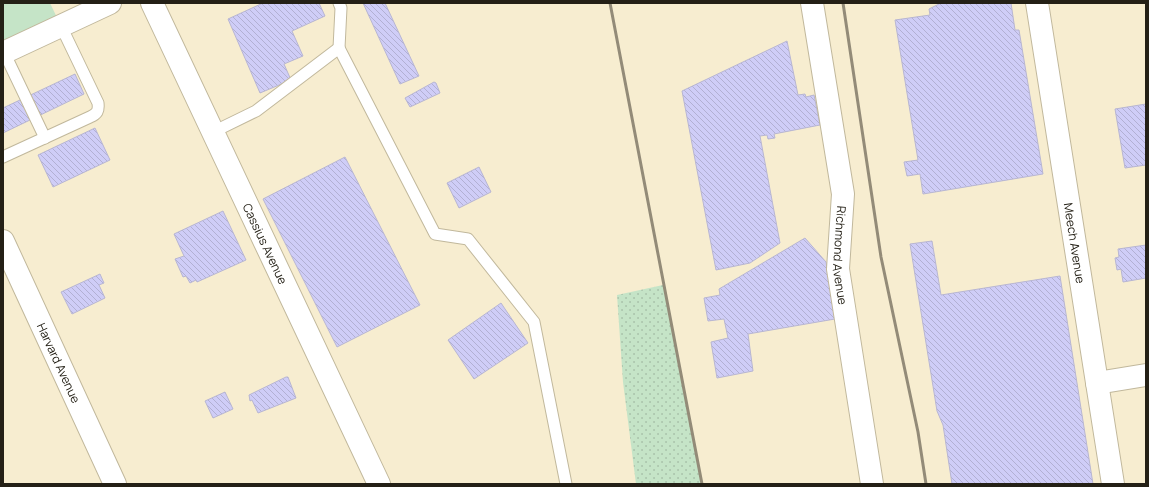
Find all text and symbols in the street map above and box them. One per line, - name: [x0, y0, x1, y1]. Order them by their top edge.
- street label: Cassius Avenue: [239, 200, 292, 287]
- street label: Meech Avenue: [1060, 201, 1090, 285]
- street label: Richmond Avenue: [829, 205, 852, 306]
- street label: Harvard Avenue: [33, 320, 85, 406]

